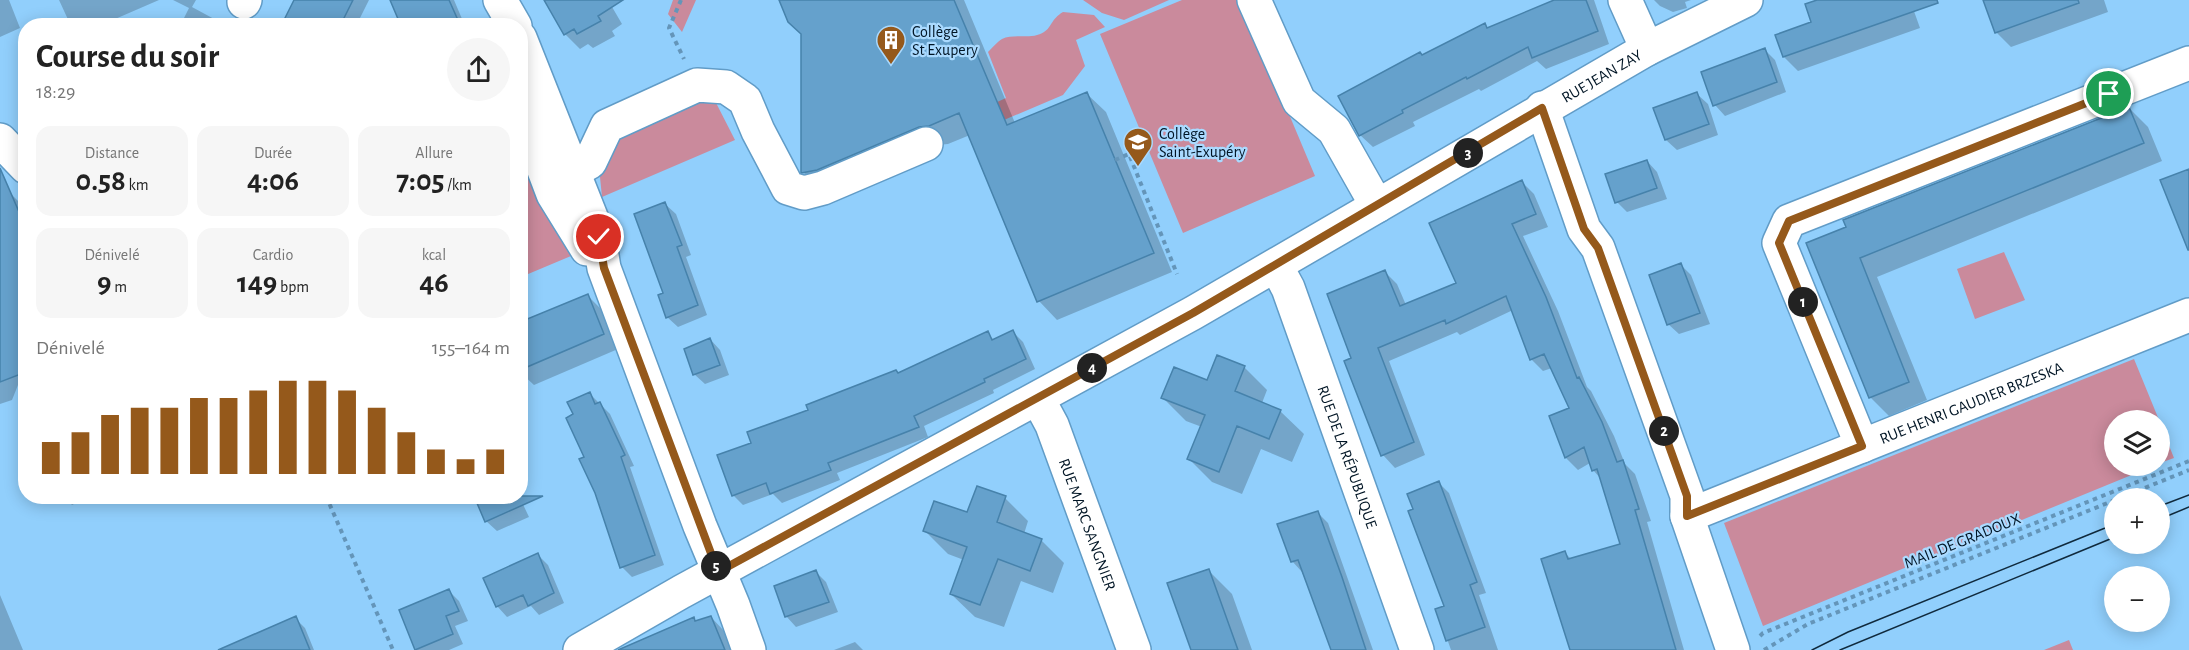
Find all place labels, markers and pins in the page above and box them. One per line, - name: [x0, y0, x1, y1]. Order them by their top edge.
- building icon: Collège St Exupery: [875, 24, 907, 66]
- place label: Collège St Exupery: [912, 24, 978, 59]
- pin: [2083, 68, 2134, 119]
- school or university icon: Collège Saint-Exupéry: [1122, 126, 1154, 168]
- place label: Collège Saint-Exupéry: [1159, 126, 1246, 161]
- pin: 3: [1453, 138, 1483, 168]
- pin: [573, 211, 624, 262]
- pin: 1: [1788, 287, 1818, 317]
- pin: 4: [1077, 353, 1107, 383]
- pin: 2: [1649, 416, 1679, 446]
- pin: 5: [701, 551, 731, 581]

